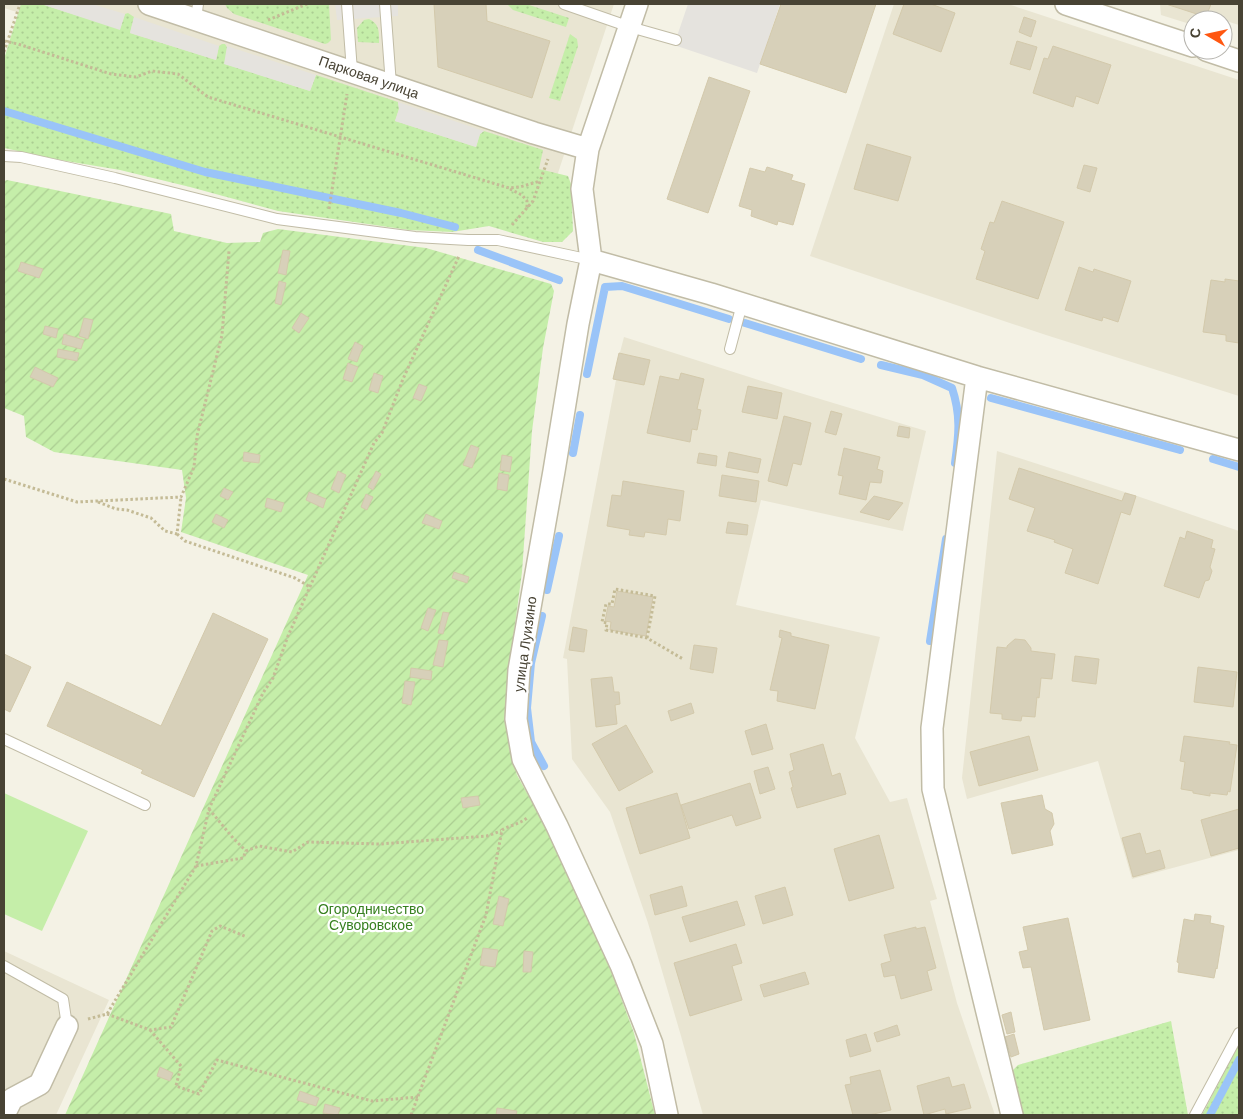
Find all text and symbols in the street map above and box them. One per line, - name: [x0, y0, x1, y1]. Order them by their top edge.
- north arrow: [1183, 10, 1233, 60]
- text: С: [1186, 27, 1204, 39]
- street label: Парковая улица: [317, 52, 421, 102]
- street label: улица Луизино: [510, 595, 540, 693]
- park label: Огородничество Суворовское: [318, 901, 424, 933]

